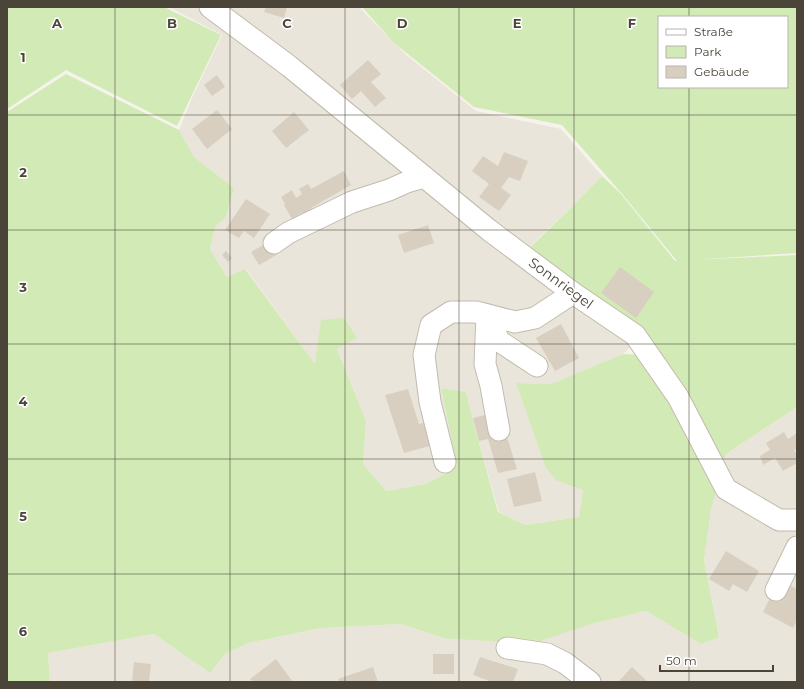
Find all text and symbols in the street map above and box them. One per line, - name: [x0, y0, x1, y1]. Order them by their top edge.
- text: A: [51, 15, 63, 31]
- text: B: [167, 15, 177, 31]
- text: C: [282, 15, 292, 31]
- text: D: [397, 15, 408, 31]
- text: E: [513, 15, 522, 31]
- text: F: [628, 15, 636, 31]
- legend: [658, 16, 788, 88]
- text: Straße: [694, 24, 733, 39]
- text: Park: [694, 44, 722, 59]
- text: 1: [20, 49, 26, 65]
- text: Gebäude: [694, 64, 749, 79]
- text: 2: [19, 164, 27, 180]
- street label: Sonnriegel: [525, 253, 597, 313]
- text: 3: [18, 279, 27, 295]
- text: 4: [19, 393, 28, 409]
- text: 5: [19, 508, 27, 524]
- text: 6: [19, 623, 28, 639]
- scale bar: [660, 647, 773, 673]
- text: 50 m: [666, 653, 697, 668]

